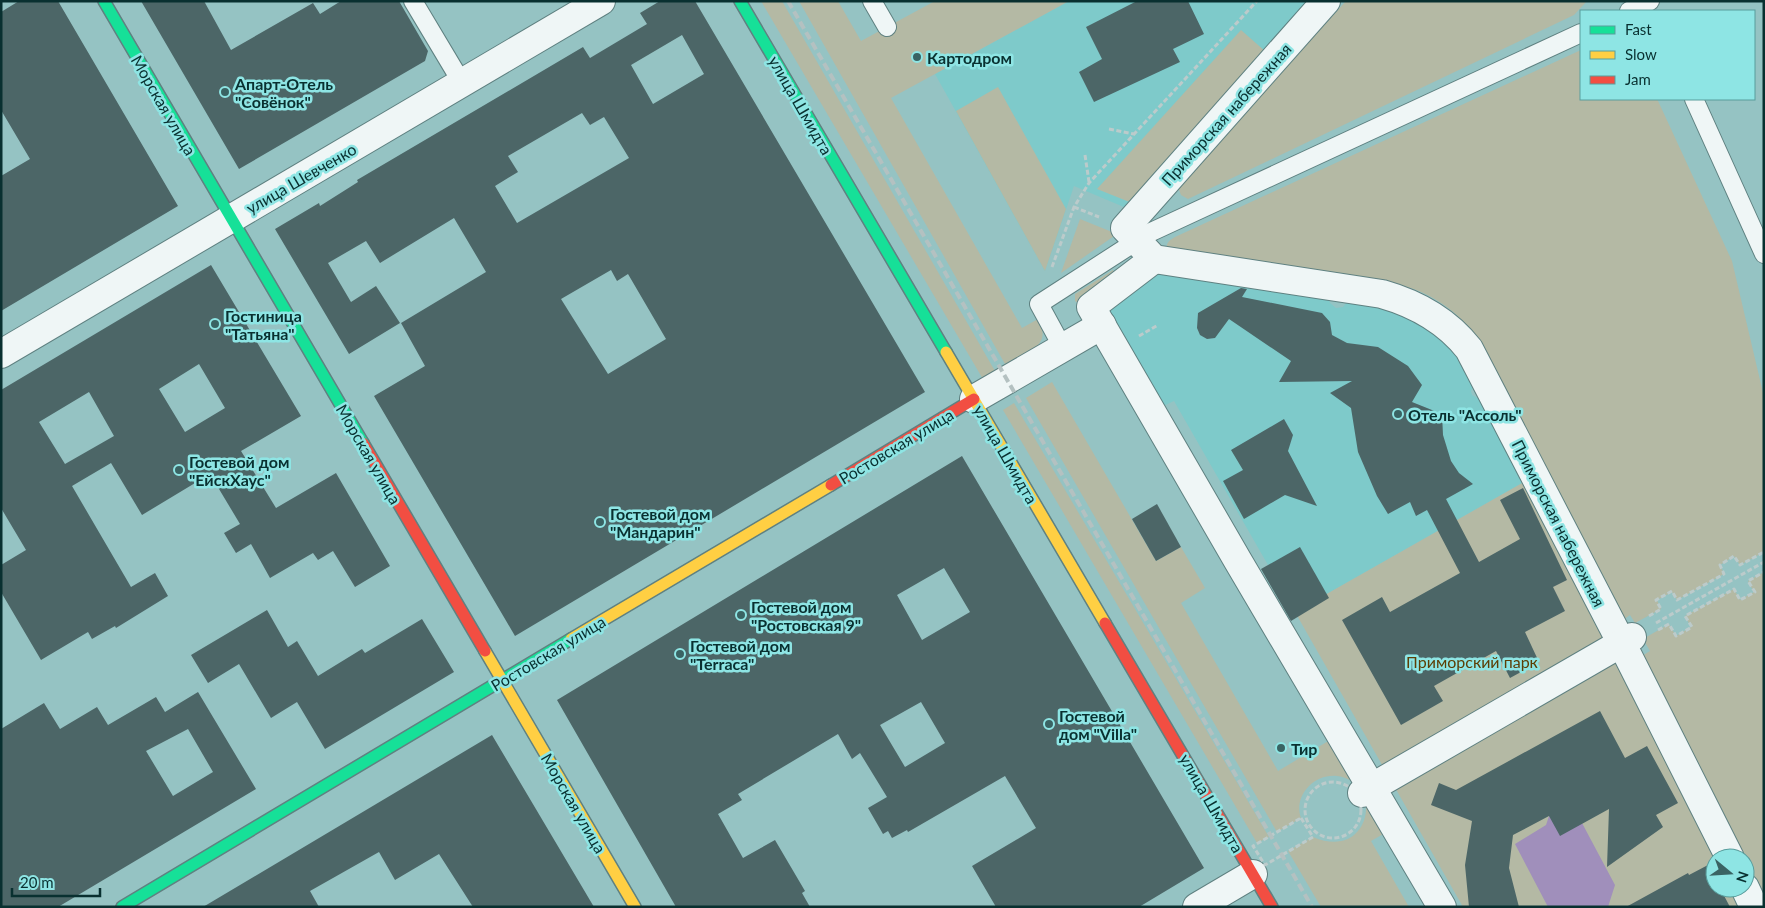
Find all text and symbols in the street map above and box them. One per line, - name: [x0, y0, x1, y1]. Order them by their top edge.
- legend: [1580, 10, 1755, 100]
- text: Fast: [1625, 20, 1652, 38]
- street label: Приморская набережная: [1157, 39, 1295, 189]
- text: Slow: [1625, 45, 1657, 63]
- place label: Картодром: [927, 48, 1012, 67]
- marker: Картодром: [911, 51, 923, 63]
- street label: Морская улица: [128, 52, 200, 158]
- street label: улица Шмидта: [765, 52, 837, 158]
- text: Jam: [1625, 70, 1651, 88]
- place label: Апарт-Отель "Совёнок": [234, 74, 333, 111]
- marker: Апарт-Отель "Совёнок": [219, 86, 231, 98]
- street label: улица Шевченко: [243, 139, 359, 217]
- place label: Гостиница "Татьяна": [225, 306, 302, 343]
- marker: Гостиница "Татьяна": [209, 318, 221, 330]
- street label: Морская улица: [333, 401, 405, 507]
- street label: улица Шмидта: [970, 401, 1042, 507]
- street label: Ростовская улица: [835, 404, 957, 488]
- place label: Отель "Ассоль": [1408, 405, 1522, 424]
- marker: Отель "Ассоль": [1392, 408, 1404, 420]
- street label: Приморская набережная: [1509, 436, 1609, 610]
- place label: Гостевой дом "ЕйскХаус": [189, 452, 289, 489]
- marker: Гостевой дом "ЕйскХаус": [173, 464, 185, 476]
- place label: Гостевой дом "Мандарин": [610, 504, 710, 541]
- marker: Гостевой дом "Мандарин": [594, 516, 606, 528]
- place label: Гостевой дом "Ростовская 9": [751, 597, 861, 634]
- marker: Гостевой дом "Ростовская 9": [735, 609, 747, 621]
- street label: Ростовская улица: [487, 611, 609, 695]
- place label: Гостевой дом "Terraca": [690, 636, 790, 673]
- marker: Гостевой дом "Terraca": [674, 648, 686, 660]
- park label: Приморский парк: [1406, 652, 1539, 671]
- place label: Гостевой дом "Villa": [1059, 706, 1137, 743]
- marker: Гостевой дом "Villa": [1043, 718, 1055, 730]
- place label: Тир: [1291, 739, 1317, 758]
- marker: Тир: [1275, 742, 1287, 754]
- street label: Морская улица: [538, 750, 610, 856]
- street label: улица Шмидта: [1176, 750, 1248, 856]
- north arrow: [1705, 848, 1755, 898]
- scale bar: [12, 866, 100, 898]
- text: N: [1733, 869, 1753, 885]
- text: 20 m: [20, 873, 54, 891]

